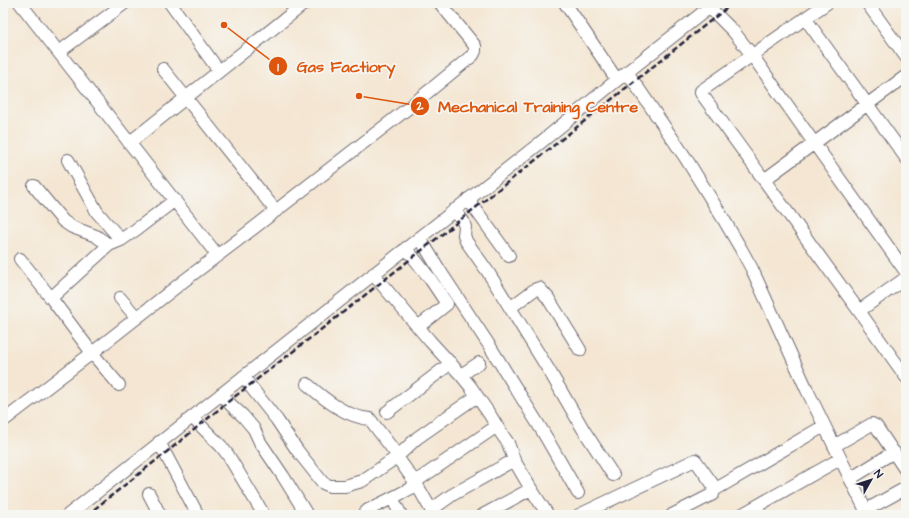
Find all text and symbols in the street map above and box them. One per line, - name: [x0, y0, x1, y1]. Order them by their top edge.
- callout: Gas Factiory: [268, 52, 403, 80]
- text: Gas Factiory: [297, 56, 395, 79]
- text: 1: [277, 59, 279, 76]
- callout: Mechanical Training Centre: [410, 92, 646, 120]
- text: Mechanical Training Centre: [438, 96, 638, 120]
- text: 2: [416, 98, 424, 115]
- north arrow: [851, 460, 891, 500]
- text: N: [870, 467, 886, 481]

